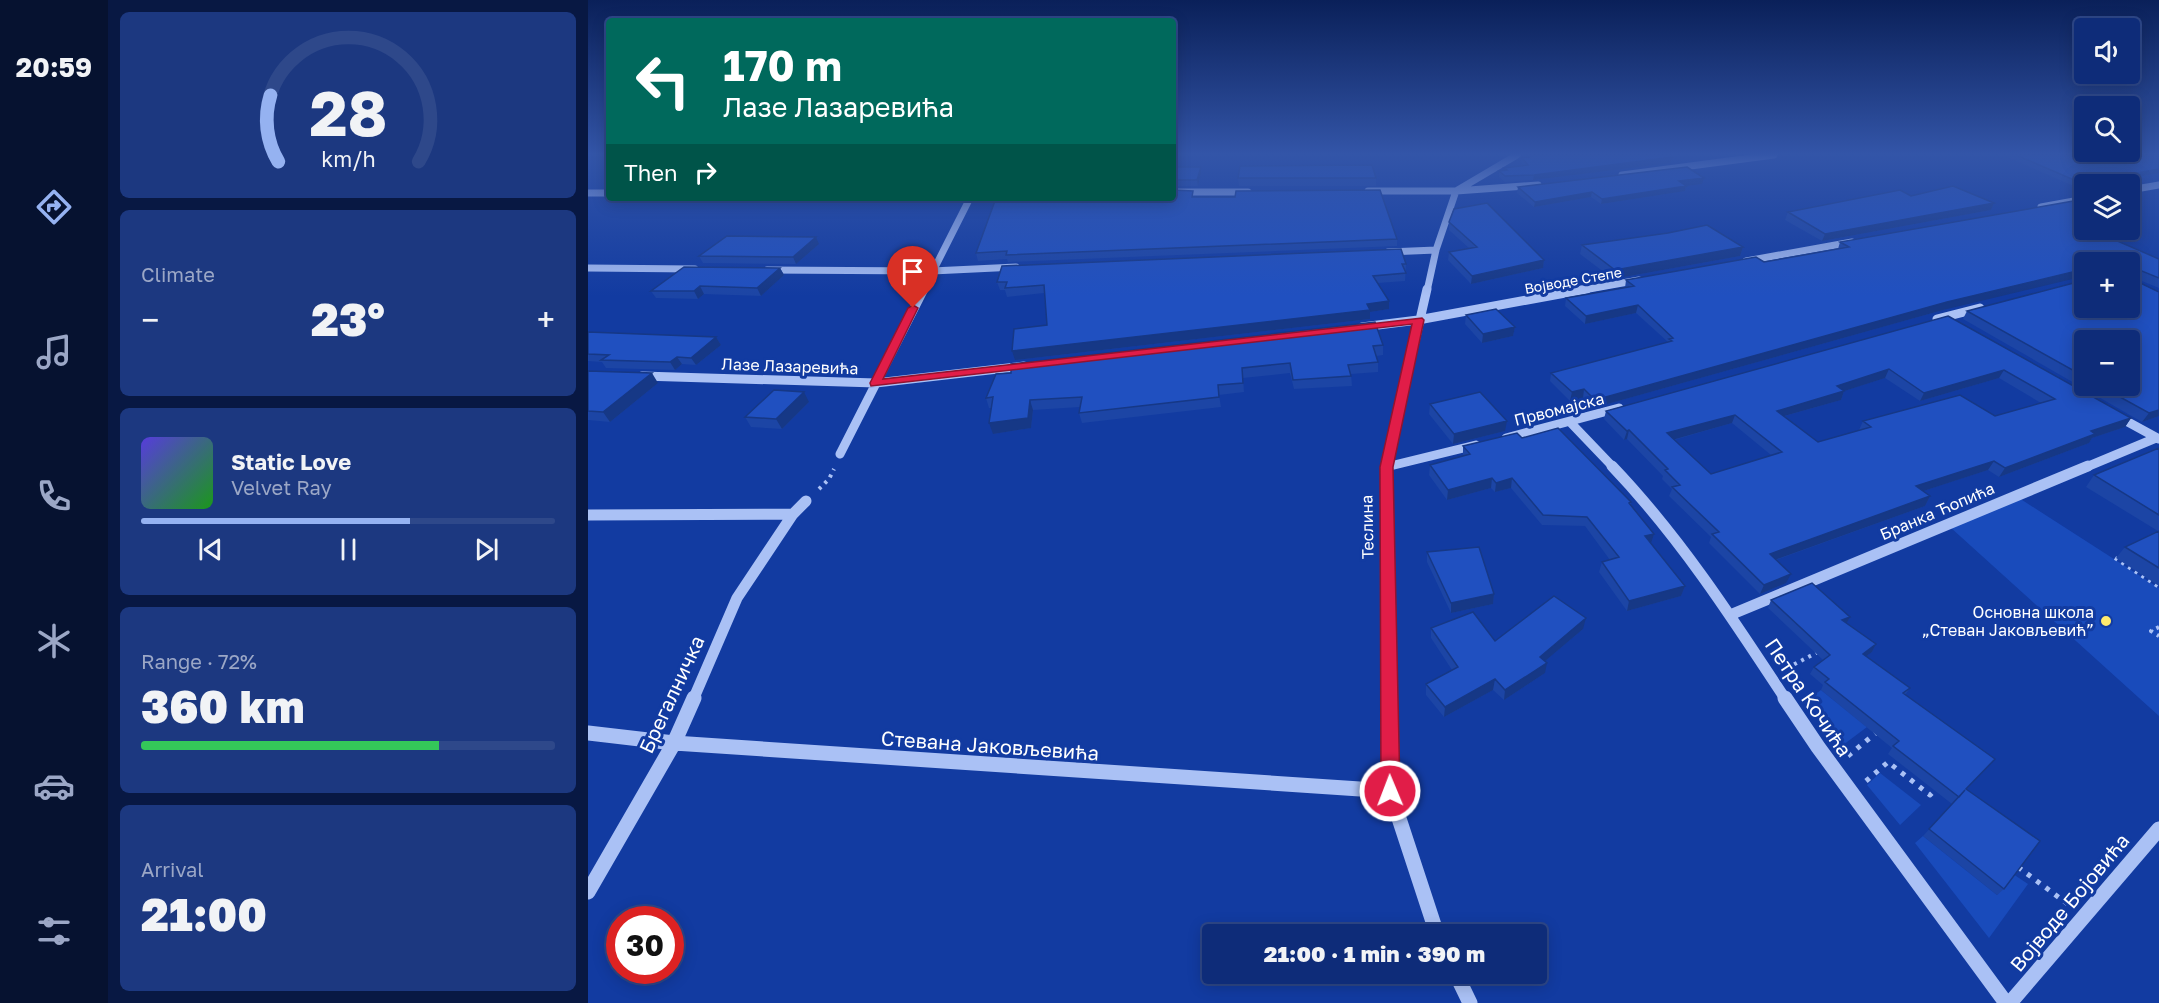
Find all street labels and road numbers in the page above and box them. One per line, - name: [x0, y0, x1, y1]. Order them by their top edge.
- street label: Војводе Степе: [1523, 263, 1623, 297]
- street label: Лазе Лазаревића: [721, 354, 859, 378]
- street label: Првомајска: [1512, 388, 1606, 430]
- street label: Бранка Ћопића: [1877, 478, 1997, 544]
- street label: Теслина: [1356, 495, 1378, 559]
- street label: Брегалничка: [633, 631, 709, 757]
- street label: Петра Кочића: [1761, 633, 1857, 761]
- street label: Стевана Јаковљевића: [880, 725, 1100, 765]
- street label: Војводе Бојовића: [2004, 828, 2134, 976]

